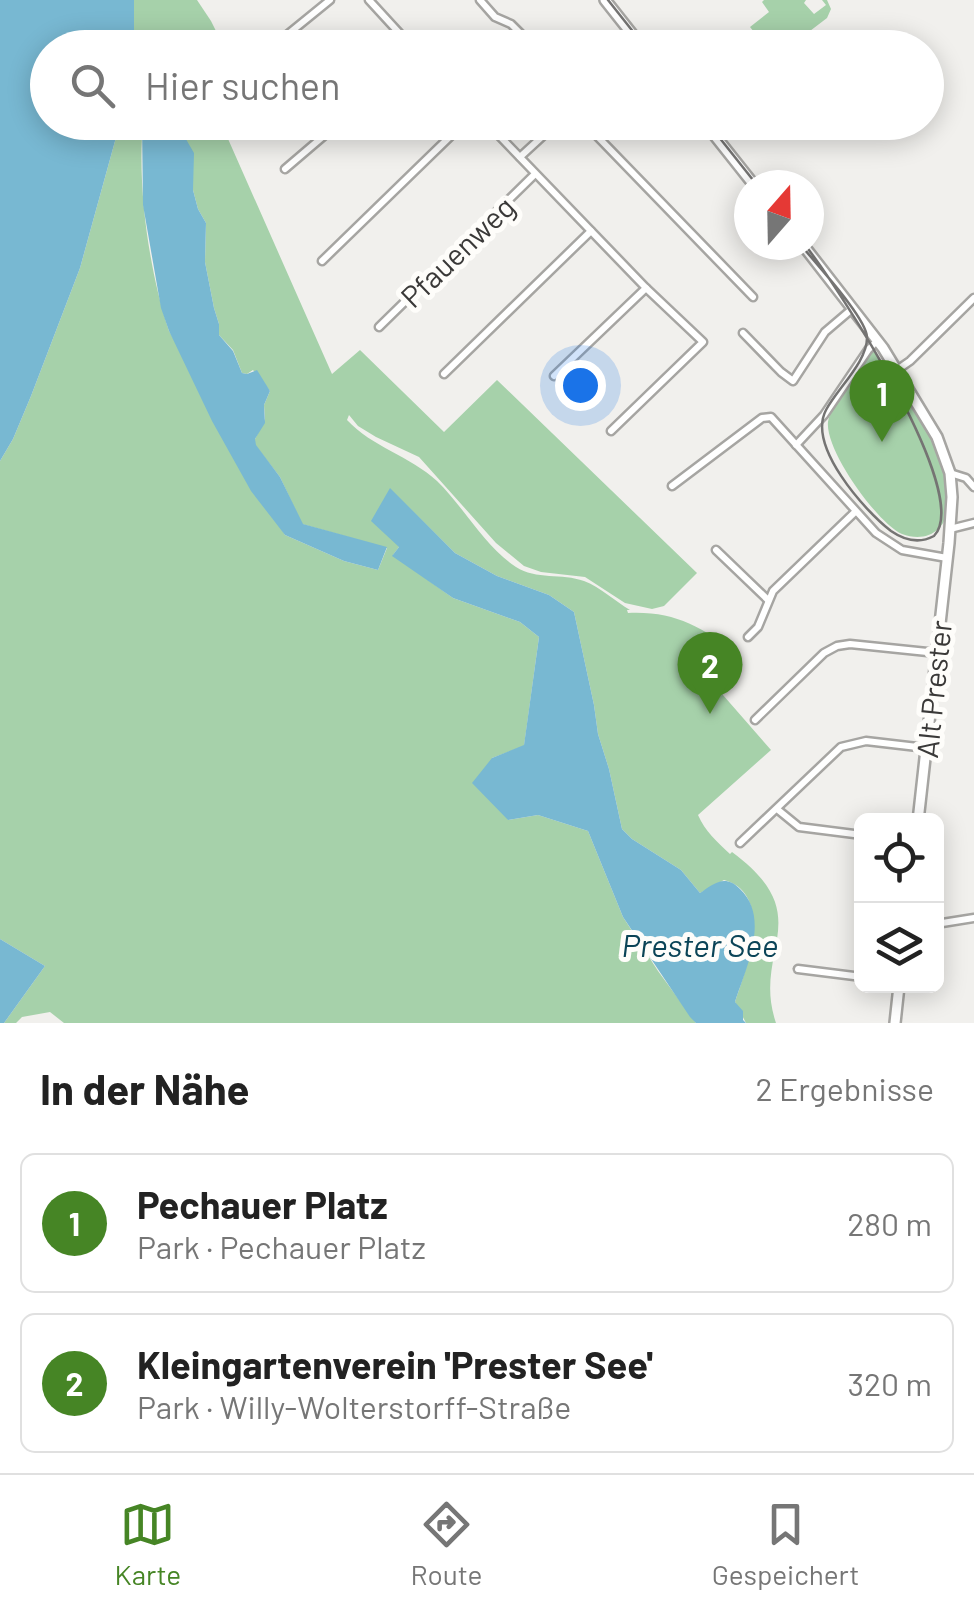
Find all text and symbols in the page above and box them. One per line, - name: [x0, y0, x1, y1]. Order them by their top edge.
- search box: [30, 30, 944, 140]
- icon: search: [65, 58, 120, 113]
- text: Hier suchen: [145, 62, 341, 108]
- north arrow: [734, 170, 824, 260]
- street label: Pfauenweg: [393, 188, 521, 314]
- your location: [555, 360, 606, 411]
- pin: 1: [850, 360, 914, 442]
- street label: Alt Prester: [908, 618, 958, 760]
- pin: 2: [678, 632, 742, 714]
- map controls: [854, 813, 944, 993]
- button: locate: [854, 813, 944, 903]
- button: layers: [854, 903, 944, 993]
- water label: Prester See: [622, 925, 778, 963]
- text: In der Nähe: [40, 1063, 249, 1113]
- text: 2 Ergebnisse: [755, 1069, 934, 1107]
- text: Pechauer Platz: [137, 1181, 388, 1227]
- text: 1: [69, 1204, 80, 1242]
- text: 280 m: [847, 1204, 932, 1242]
- text: Park · Pechauer Platz: [137, 1227, 426, 1265]
- text: Kleingartenverein 'Prester See': [137, 1341, 653, 1387]
- text: 2: [66, 1364, 83, 1402]
- text: 320 m: [847, 1364, 932, 1402]
- text: Park · Willy-Wolterstorff-Straße: [137, 1387, 571, 1425]
- tab: Karte: [115, 1497, 181, 1591]
- tab: Route: [410, 1497, 482, 1591]
- tab: Gespeichert: [712, 1497, 859, 1591]

